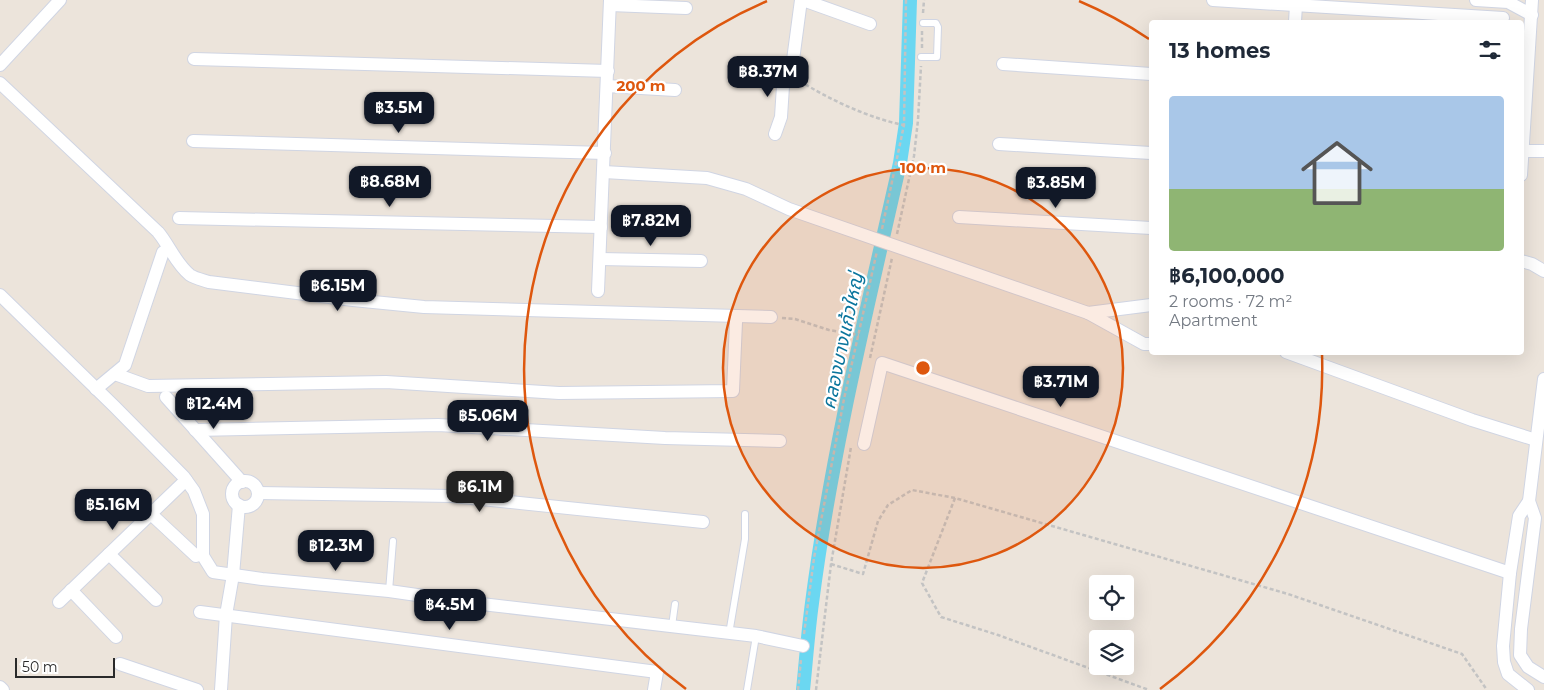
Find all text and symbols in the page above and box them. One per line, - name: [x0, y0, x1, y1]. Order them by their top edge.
- icon: filters: [1476, 36, 1504, 64]
- text: 13 homes: [1169, 38, 1270, 63]
- pin: ฿8.37M: [727, 56, 809, 98]
- text: ฿8.37M: [739, 62, 797, 81]
- text: 200 m: [616, 76, 666, 95]
- pin: ฿3.5M: [364, 92, 434, 134]
- text: ฿3.5M: [375, 98, 423, 117]
- icon: home: [1292, 128, 1382, 218]
- text: 100 m: [900, 158, 946, 177]
- pin: ฿8.68M: [349, 166, 431, 208]
- pin: ฿3.85M: [1015, 166, 1097, 209]
- text: ฿8.68M: [360, 172, 420, 191]
- text: ฿3.85M: [1027, 173, 1085, 192]
- pin: ฿7.82M: [610, 204, 692, 247]
- text: ฿7.82M: [622, 211, 680, 230]
- text: ฿6,100,000: [1169, 263, 1284, 288]
- water label: คลองบางแก้วใหญ่: [817, 268, 869, 411]
- pin: ฿6.15M: [297, 270, 379, 312]
- text: ฿6.15M: [311, 276, 365, 295]
- text: 2 rooms · 72 m²: [1169, 292, 1292, 311]
- text: Apartment: [1169, 311, 1258, 330]
- centre of rings: [914, 359, 932, 377]
- pin: ฿3.71M: [1020, 366, 1102, 408]
- text: ฿3.71M: [1034, 372, 1088, 391]
- pin: ฿12.4M: [173, 388, 255, 430]
- text: ฿12.4M: [186, 394, 242, 413]
- pin: ฿5.06M: [447, 400, 529, 442]
- text: ฿5.06M: [458, 406, 518, 425]
- pin: ฿6.1M: [445, 470, 515, 513]
- text: ฿6.1M: [457, 477, 503, 496]
- pin: ฿5.16M: [72, 488, 154, 531]
- text: ฿5.16M: [86, 495, 140, 514]
- pin: ฿12.3M: [295, 530, 377, 572]
- text: ฿12.3M: [309, 536, 363, 555]
- map controls: [1089, 575, 1134, 675]
- button: locate: [1089, 575, 1134, 620]
- pin: ฿4.5M: [415, 588, 485, 631]
- text: ฿4.5M: [425, 595, 475, 614]
- button: layers: [1089, 630, 1134, 675]
- scale bar: [15, 655, 115, 678]
- text: 50 m: [22, 658, 58, 676]

